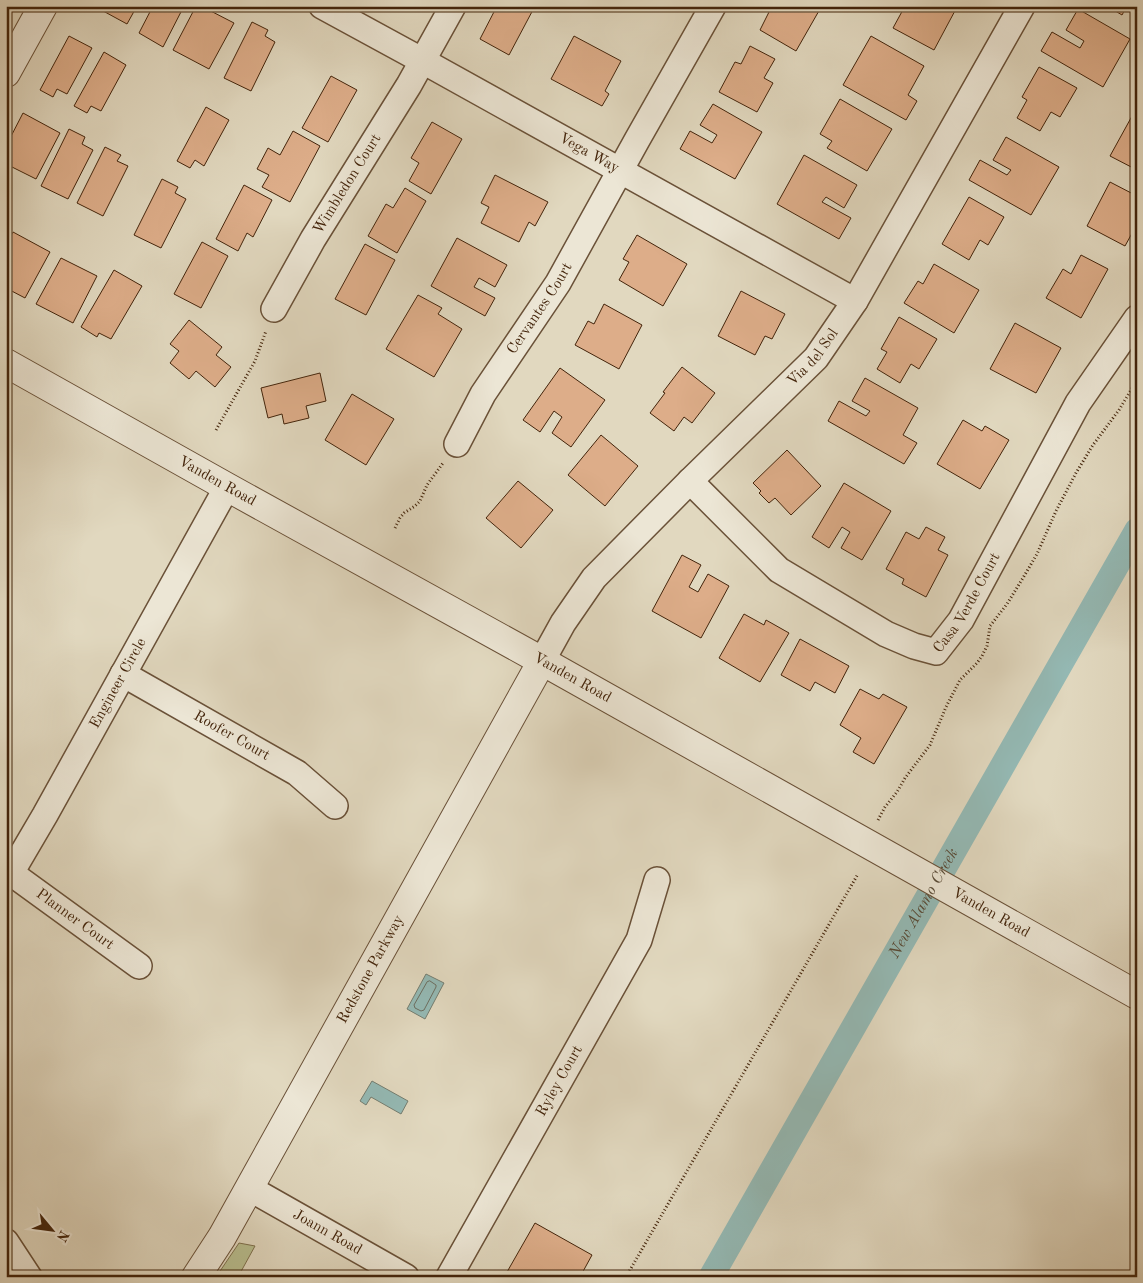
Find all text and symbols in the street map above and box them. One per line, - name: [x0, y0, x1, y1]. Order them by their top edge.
- street label: Wimbledon Court: [311, 131, 384, 237]
- street label: Vega Way: [556, 131, 622, 176]
- street label: Cervantes Court: [505, 260, 575, 357]
- street label: Via del Sol: [784, 326, 841, 389]
- street label: Vanden Road: [176, 454, 259, 509]
- street label: Casa Verde Court: [931, 550, 1003, 656]
- street label: Engineer Circle: [87, 635, 149, 731]
- street label: Vanden Road: [531, 650, 614, 706]
- street label: Roofer Court: [191, 708, 272, 763]
- water label: New Alamo Creek: [886, 846, 962, 962]
- street label: Vanden Road: [949, 885, 1032, 941]
- street label: Planner Court: [33, 886, 117, 953]
- street label: Redstone Parkway: [335, 913, 407, 1026]
- street label: Ryley Court: [534, 1043, 585, 1119]
- north arrow: [28, 1206, 78, 1256]
- street label: Joann Road: [290, 1207, 365, 1258]
- text: N: [54, 1228, 71, 1244]

